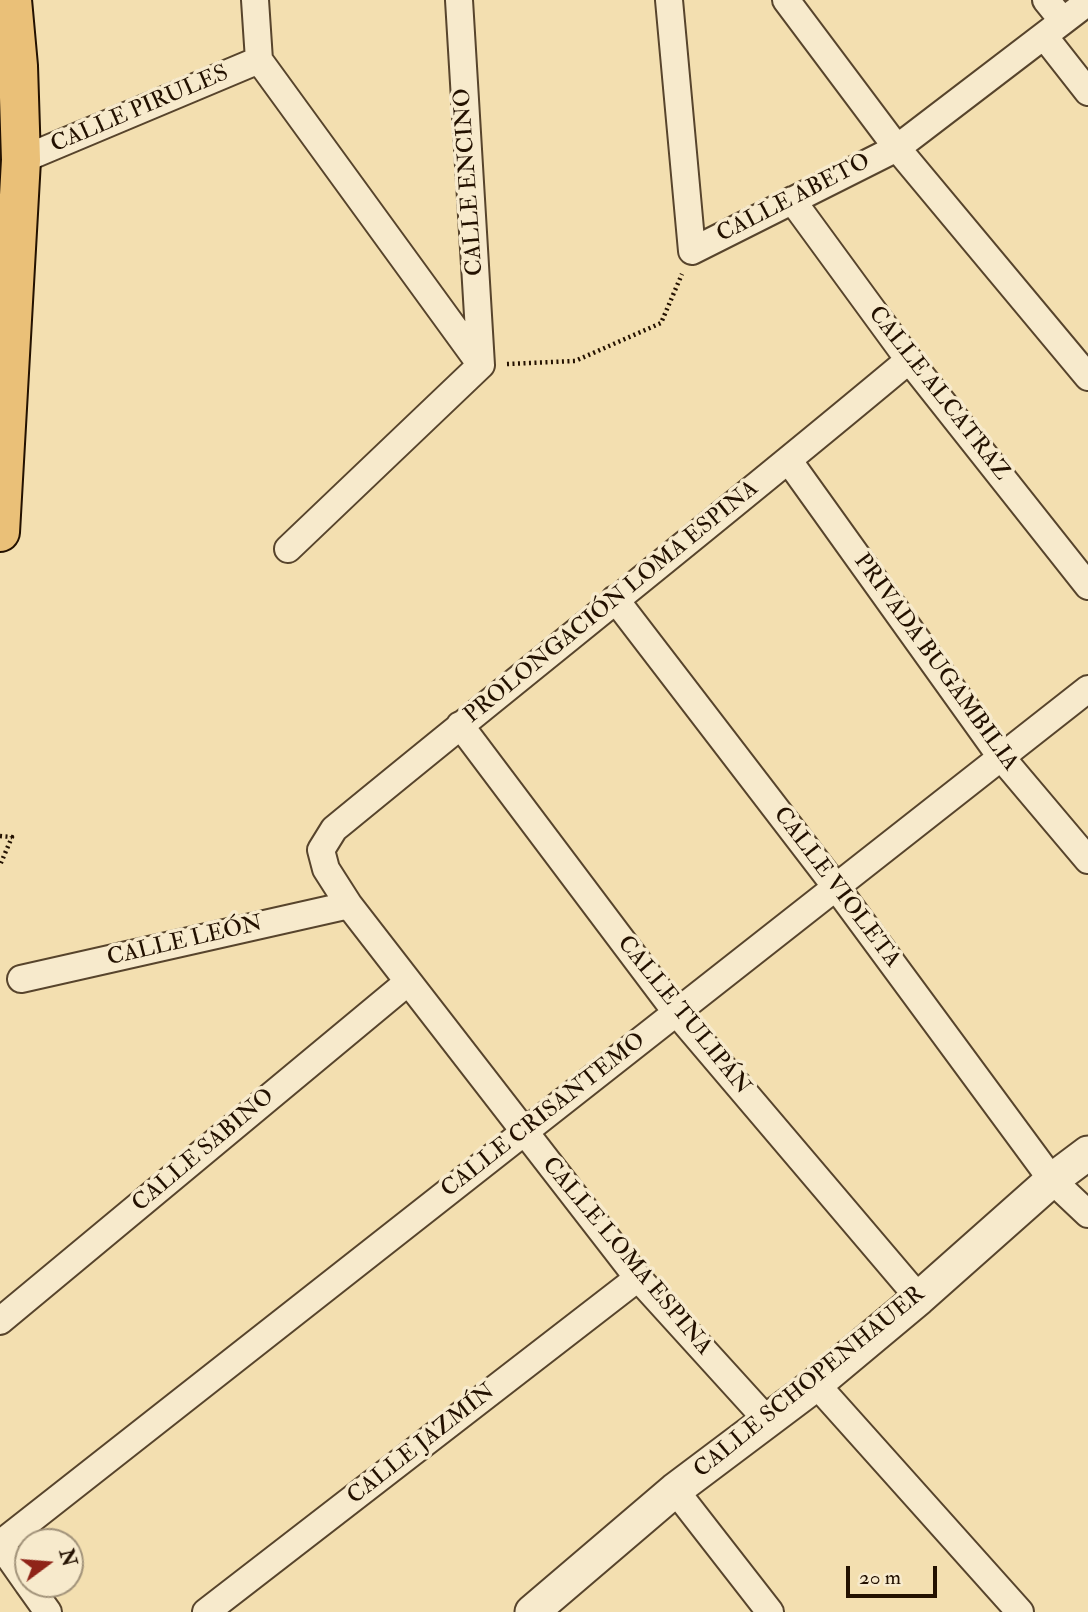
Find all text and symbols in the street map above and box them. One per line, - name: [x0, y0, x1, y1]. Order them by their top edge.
- street label: CALLE PIRULES: [47, 60, 233, 160]
- street label: CALLE ENCINO: [450, 87, 490, 277]
- street label: CALLE ABETO: [713, 149, 875, 249]
- street label: CALLE ALCATRAZ: [861, 301, 1015, 487]
- street label: PROLONGACIÓN LOMA ESPINA: [459, 476, 765, 730]
- street label: PRIVADA BUGAMBILIA: [847, 549, 1023, 777]
- street label: CALLE VIOLETA: [767, 802, 905, 974]
- street label: CALLE LEÓN: [105, 911, 265, 973]
- street label: CALLE TULIPÁN: [610, 931, 756, 1101]
- street label: CALLE CRISANTEMO: [436, 1028, 652, 1204]
- street label: CALLE SABINO: [127, 1084, 281, 1218]
- street label: CALLE LOMA ESPINA: [535, 1152, 717, 1362]
- street label: CALLE SCHOPENHAUER: [689, 1281, 931, 1485]
- street label: CALLE JAZMÍN: [343, 1379, 501, 1511]
- north arrow: [14, 1528, 84, 1598]
- text: N: [53, 1546, 81, 1569]
- scale bar: [850, 1552, 941, 1596]
- text: 20 m: [859, 1564, 901, 1591]

